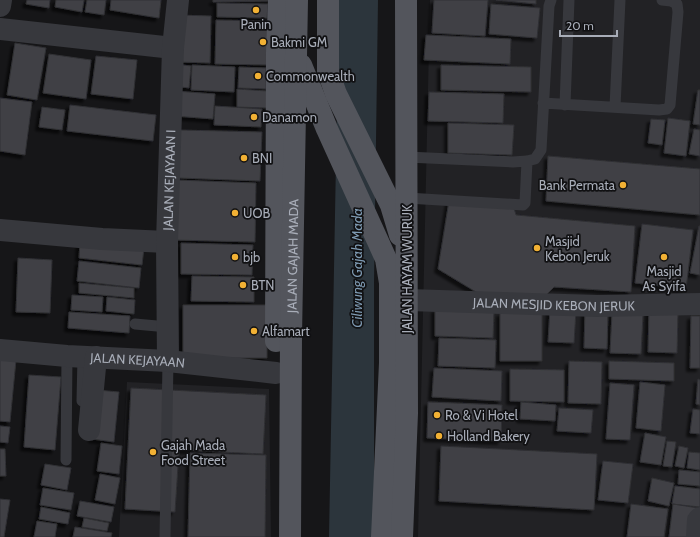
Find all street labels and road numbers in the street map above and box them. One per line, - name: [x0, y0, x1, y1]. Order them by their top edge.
- street label: JALAN KEJAYAAN I: [159, 129, 178, 232]
- street label: JALAN GAJAH MADA: [283, 199, 301, 314]
- street label: JALAN HAYAM WURUK: [399, 204, 415, 334]
- street label: JALAN MESJID KEBON JERUK: [472, 294, 636, 314]
- street label: JALAN KEJAYAAN: [89, 349, 186, 371]

